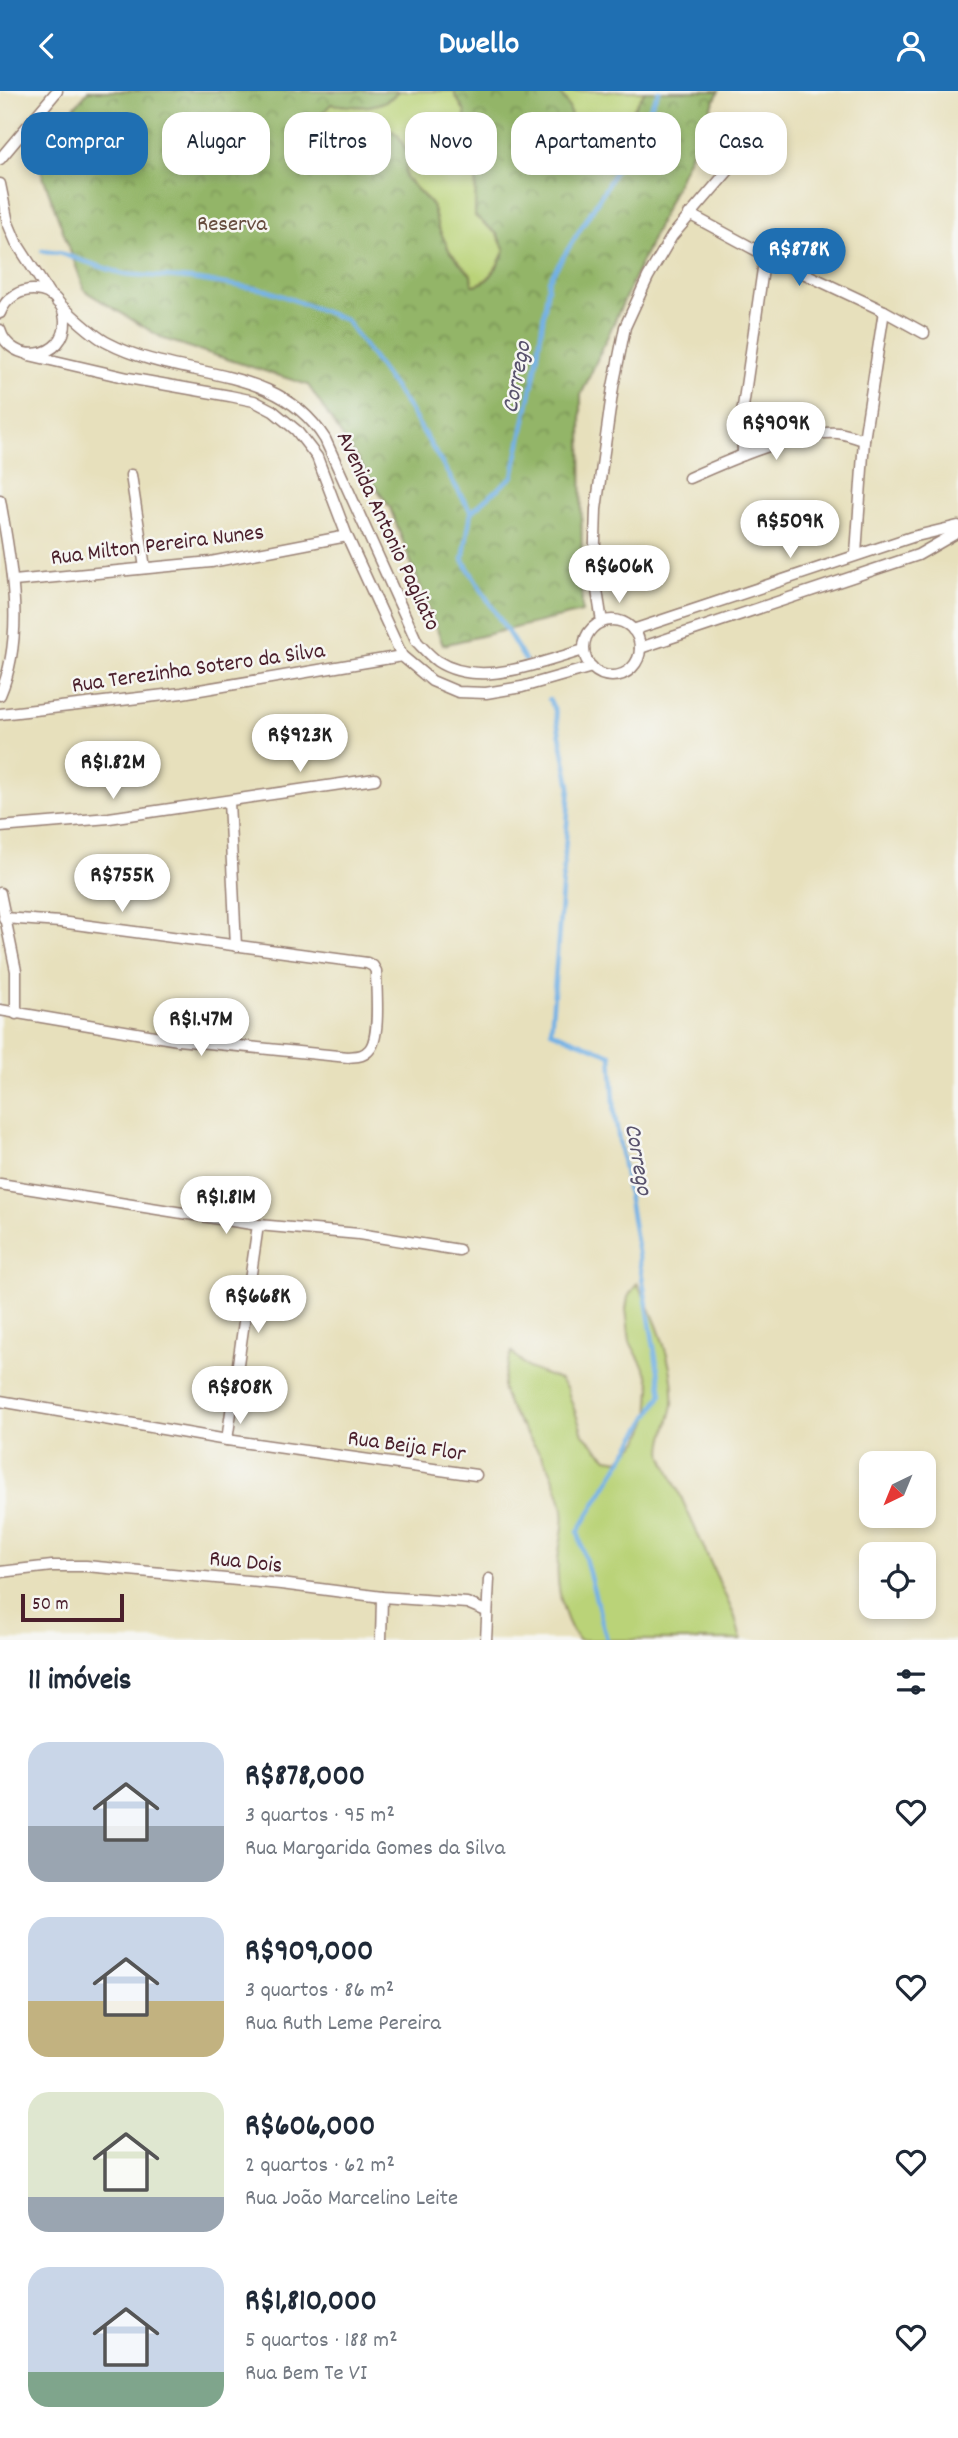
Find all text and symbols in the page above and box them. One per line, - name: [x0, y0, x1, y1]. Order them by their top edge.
- text: Dwello: [439, 23, 519, 69]
- icon: back: [28, 27, 66, 65]
- icon: person: [892, 27, 930, 65]
- chip: Comprar: [21, 112, 148, 175]
- chip: Alugar: [162, 112, 270, 175]
- chip: Filtros: [284, 112, 391, 175]
- chip: Novo: [405, 112, 497, 175]
- chip: Apartamento: [511, 112, 681, 175]
- chip: Casa: [695, 112, 787, 175]
- park label: Reserva: [197, 209, 268, 242]
- pin: R$878K: [742, 229, 856, 288]
- text: R$878K: [769, 234, 829, 267]
- water label: Corrego: [494, 338, 542, 416]
- pin: R$909K: [719, 403, 833, 462]
- text: R$909K: [742, 408, 810, 441]
- street label: Avenida Antonio Pagliato: [326, 426, 448, 637]
- pin: R$509K: [733, 501, 847, 560]
- text: R$509K: [756, 506, 824, 539]
- street label: Rua Milton Pereira Nunes: [49, 517, 266, 576]
- pin: R$606K: [562, 545, 676, 605]
- text: R$606K: [585, 551, 653, 584]
- street label: Rua Terezinha Sotero da Silva: [70, 635, 328, 704]
- pin: R$923K: [243, 715, 357, 774]
- text: R$923K: [268, 720, 332, 753]
- pin: R$1.82M: [48, 741, 178, 801]
- text: R$1.82M: [81, 747, 145, 780]
- pin: R$755K: [65, 855, 179, 914]
- text: R$755K: [90, 860, 154, 893]
- pin: R$1.47M: [136, 999, 266, 1058]
- text: R$1.47M: [169, 1004, 233, 1037]
- water label: Corrego: [614, 1121, 660, 1199]
- pin: R$1.81M: [161, 1177, 291, 1236]
- text: R$1.81M: [196, 1182, 256, 1215]
- pin: R$668K: [201, 1275, 315, 1335]
- text: R$668K: [225, 1281, 291, 1314]
- pin: R$808K: [183, 1367, 297, 1426]
- text: R$808K: [208, 1372, 272, 1405]
- street label: Rua Beija Flor: [345, 1423, 468, 1472]
- north arrow: [859, 1451, 936, 1528]
- map controls: [859, 1451, 936, 1619]
- button: locate: [859, 1542, 936, 1619]
- street label: Rua Dois: [208, 1543, 284, 1584]
- scale bar: [21, 1591, 124, 1623]
- text: 50 m: [32, 1592, 69, 1619]
- text: 11 imóveis: [28, 1661, 131, 1704]
- icon: filters: [892, 1663, 930, 1701]
- text: R$878,000: [245, 1757, 365, 1800]
- icon: home: [84, 1770, 168, 1854]
- icon: heart: [892, 1793, 930, 1831]
- text: 3 quartos · 95 m²: [245, 1800, 395, 1833]
- text: Rua Margarida Gomes da Silva: [245, 1833, 505, 1866]
- text: R$909,000: [245, 1932, 373, 1975]
- icon: home: [84, 1945, 168, 2029]
- icon: heart: [892, 1968, 930, 2006]
- text: 3 quartos · 86 m²: [245, 1975, 394, 2008]
- text: Rua Ruth Leme Pereira: [245, 2008, 441, 2041]
- text: R$606,000: [245, 2107, 375, 2150]
- icon: home: [84, 2120, 168, 2204]
- icon: heart: [892, 2143, 930, 2181]
- text: 2 quartos · 62 m²: [245, 2150, 395, 2183]
- text: Rua João Marcelino Leite: [245, 2183, 458, 2216]
- text: R$1,810,000: [245, 2282, 377, 2325]
- icon: home: [84, 2295, 168, 2379]
- icon: heart: [892, 2318, 930, 2356]
- text: 5 quartos · 188 m²: [245, 2325, 398, 2358]
- text: Rua Bem Te VI: [245, 2358, 367, 2391]

